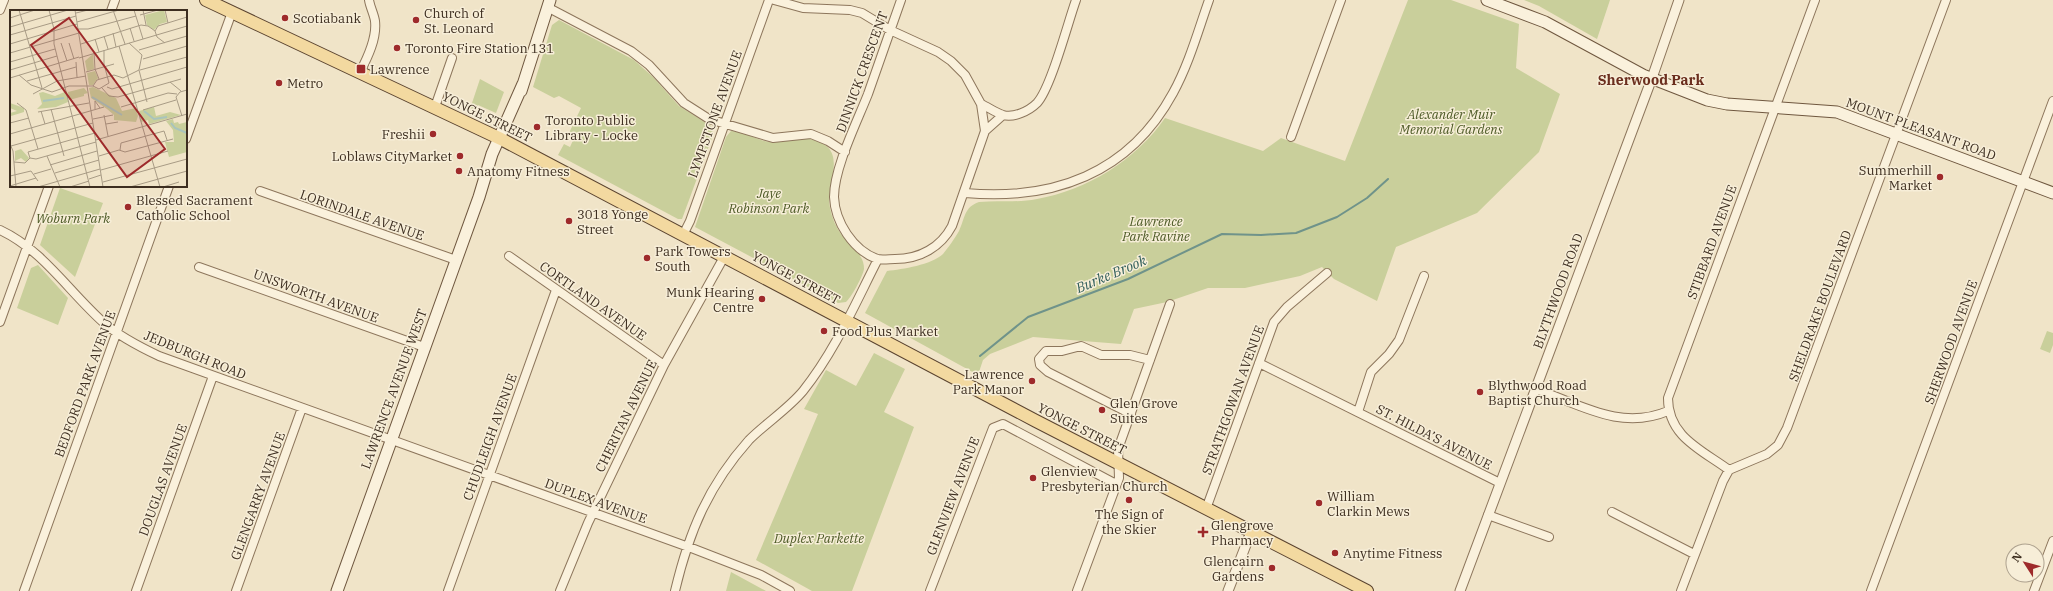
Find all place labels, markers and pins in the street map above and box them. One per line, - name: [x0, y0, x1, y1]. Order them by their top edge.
- place label: Church of St. Leonard: [424, 5, 494, 37]
- place label: Scotiabank: [293, 10, 362, 27]
- marker: Scotiabank: [280, 13, 290, 23]
- marker: Church of St. Leonard: [411, 15, 421, 25]
- place label: Toronto Fire Station 131: [405, 40, 554, 57]
- marker: Toronto Fire Station 131: [392, 43, 402, 53]
- place label: Lawrence: [370, 61, 429, 78]
- marker: Lawrence: [355, 63, 367, 75]
- place label: Metro: [287, 75, 323, 92]
- marker: Metro: [274, 78, 284, 88]
- place label: Toronto Public Library - Locke: [545, 112, 638, 144]
- marker: Toronto Public Library - Locke: [532, 122, 542, 132]
- place label: Freshii: [382, 126, 425, 143]
- marker: Freshii: [428, 129, 438, 139]
- place label: Loblaws CityMarket: [332, 148, 452, 165]
- marker: Loblaws CityMarket: [455, 151, 465, 161]
- place label: Summerhill Market: [1859, 162, 1932, 194]
- place label: Anatomy Fitness: [467, 163, 570, 180]
- marker: Anatomy Fitness: [454, 166, 464, 176]
- marker: Summerhill Market: [1935, 172, 1945, 182]
- place label: Blessed Sacrament Catholic School: [136, 192, 253, 224]
- marker: Blessed Sacrament Catholic School: [123, 202, 133, 212]
- place label: 3018 Yonge Street: [577, 206, 648, 238]
- marker: 3018 Yonge Street: [564, 216, 574, 226]
- place label: Park Towers South: [655, 243, 731, 275]
- marker: Park Towers South: [642, 253, 652, 263]
- place label: Munk Hearing Centre: [666, 284, 754, 316]
- marker: Munk Hearing Centre: [757, 294, 767, 304]
- place label: Food Plus Market: [832, 323, 938, 340]
- marker: Food Plus Market: [819, 326, 829, 336]
- place label: Lawrence Park Manor: [953, 366, 1024, 398]
- marker: Lawrence Park Manor: [1027, 376, 1037, 386]
- place label: Blythwood Road Baptist Church: [1488, 377, 1587, 409]
- marker: Blythwood Road Baptist Church: [1475, 387, 1485, 397]
- place label: Glen Grove Suites: [1110, 395, 1178, 427]
- marker: Glen Grove Suites: [1097, 405, 1107, 415]
- place label: Glenview Presbyterian Church: [1041, 463, 1168, 495]
- marker: Glenview Presbyterian Church: [1028, 473, 1038, 483]
- place label: William Clarkin Mews: [1327, 488, 1410, 520]
- marker: The Sign of the Skier: [1124, 495, 1134, 505]
- marker: William Clarkin Mews: [1314, 498, 1324, 508]
- place label: The Sign of the Skier: [1095, 506, 1165, 538]
- place label: Glengrove Pharmacy: [1211, 517, 1273, 549]
- marker: Glengrove Pharmacy: [1198, 527, 1208, 537]
- place label: Anytime Fitness: [1343, 545, 1442, 562]
- marker: Anytime Fitness: [1330, 548, 1340, 558]
- place label: Glencairn Gardens: [1204, 553, 1264, 585]
- marker: Glencairn Gardens: [1267, 563, 1277, 573]

